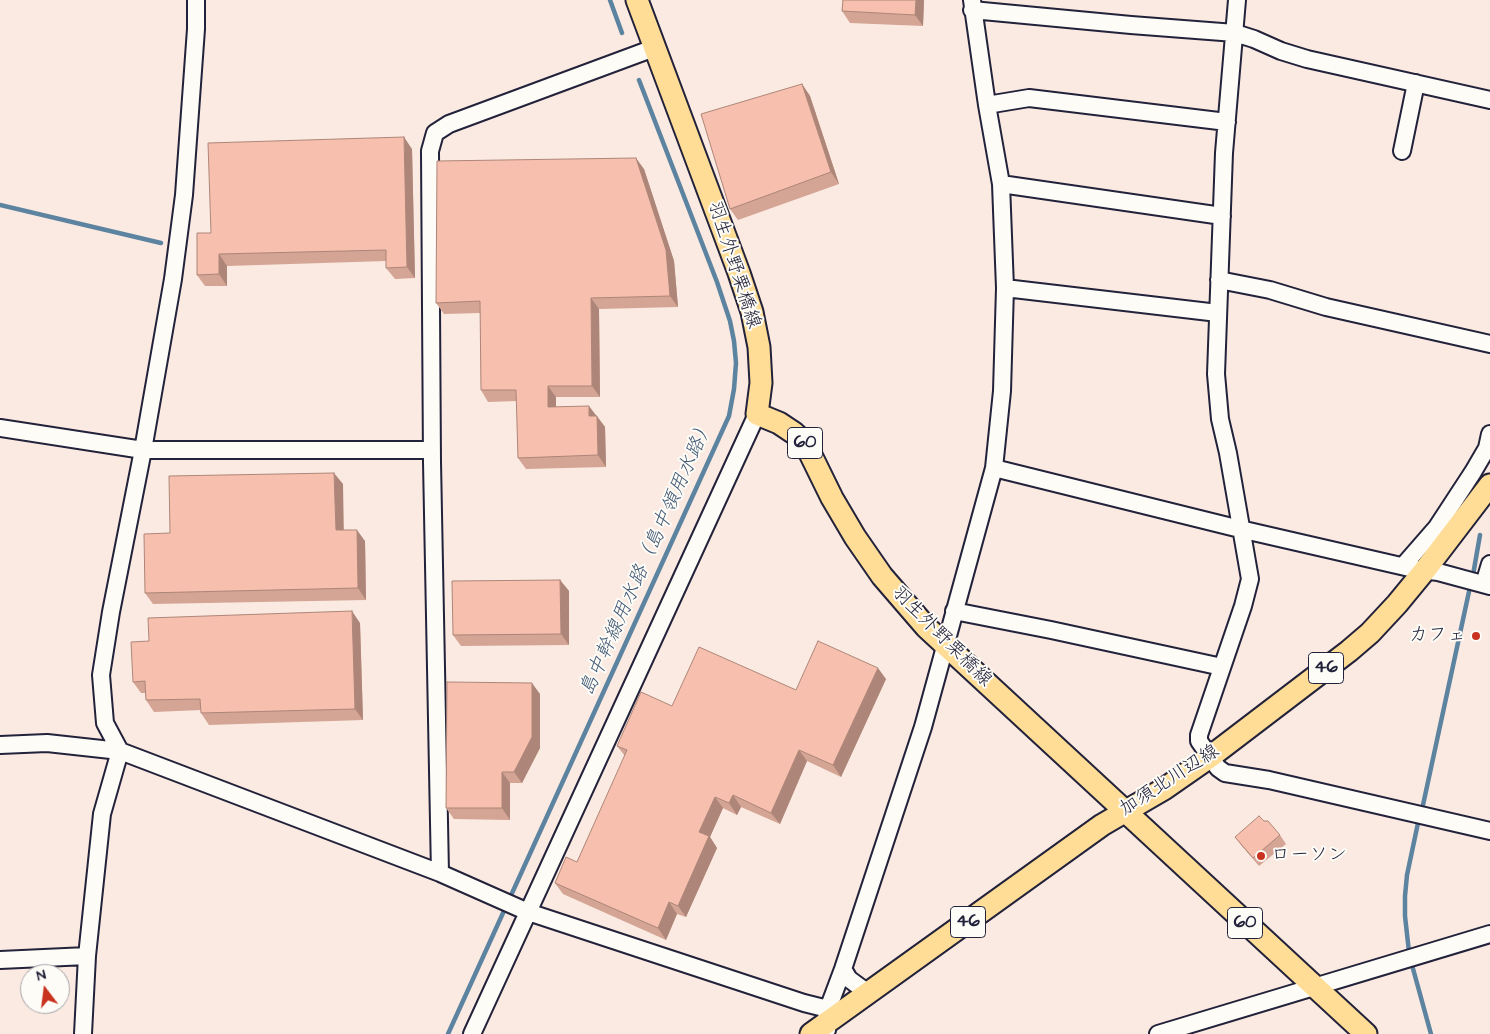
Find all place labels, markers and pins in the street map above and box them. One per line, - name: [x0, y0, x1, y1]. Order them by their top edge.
- place label: カフェ: [1409, 625, 1466, 647]
- marker: カフェ: [1470, 630, 1482, 642]
- place label: ローソン: [1271, 845, 1347, 867]
- marker: ローソン: [1255, 850, 1267, 862]

